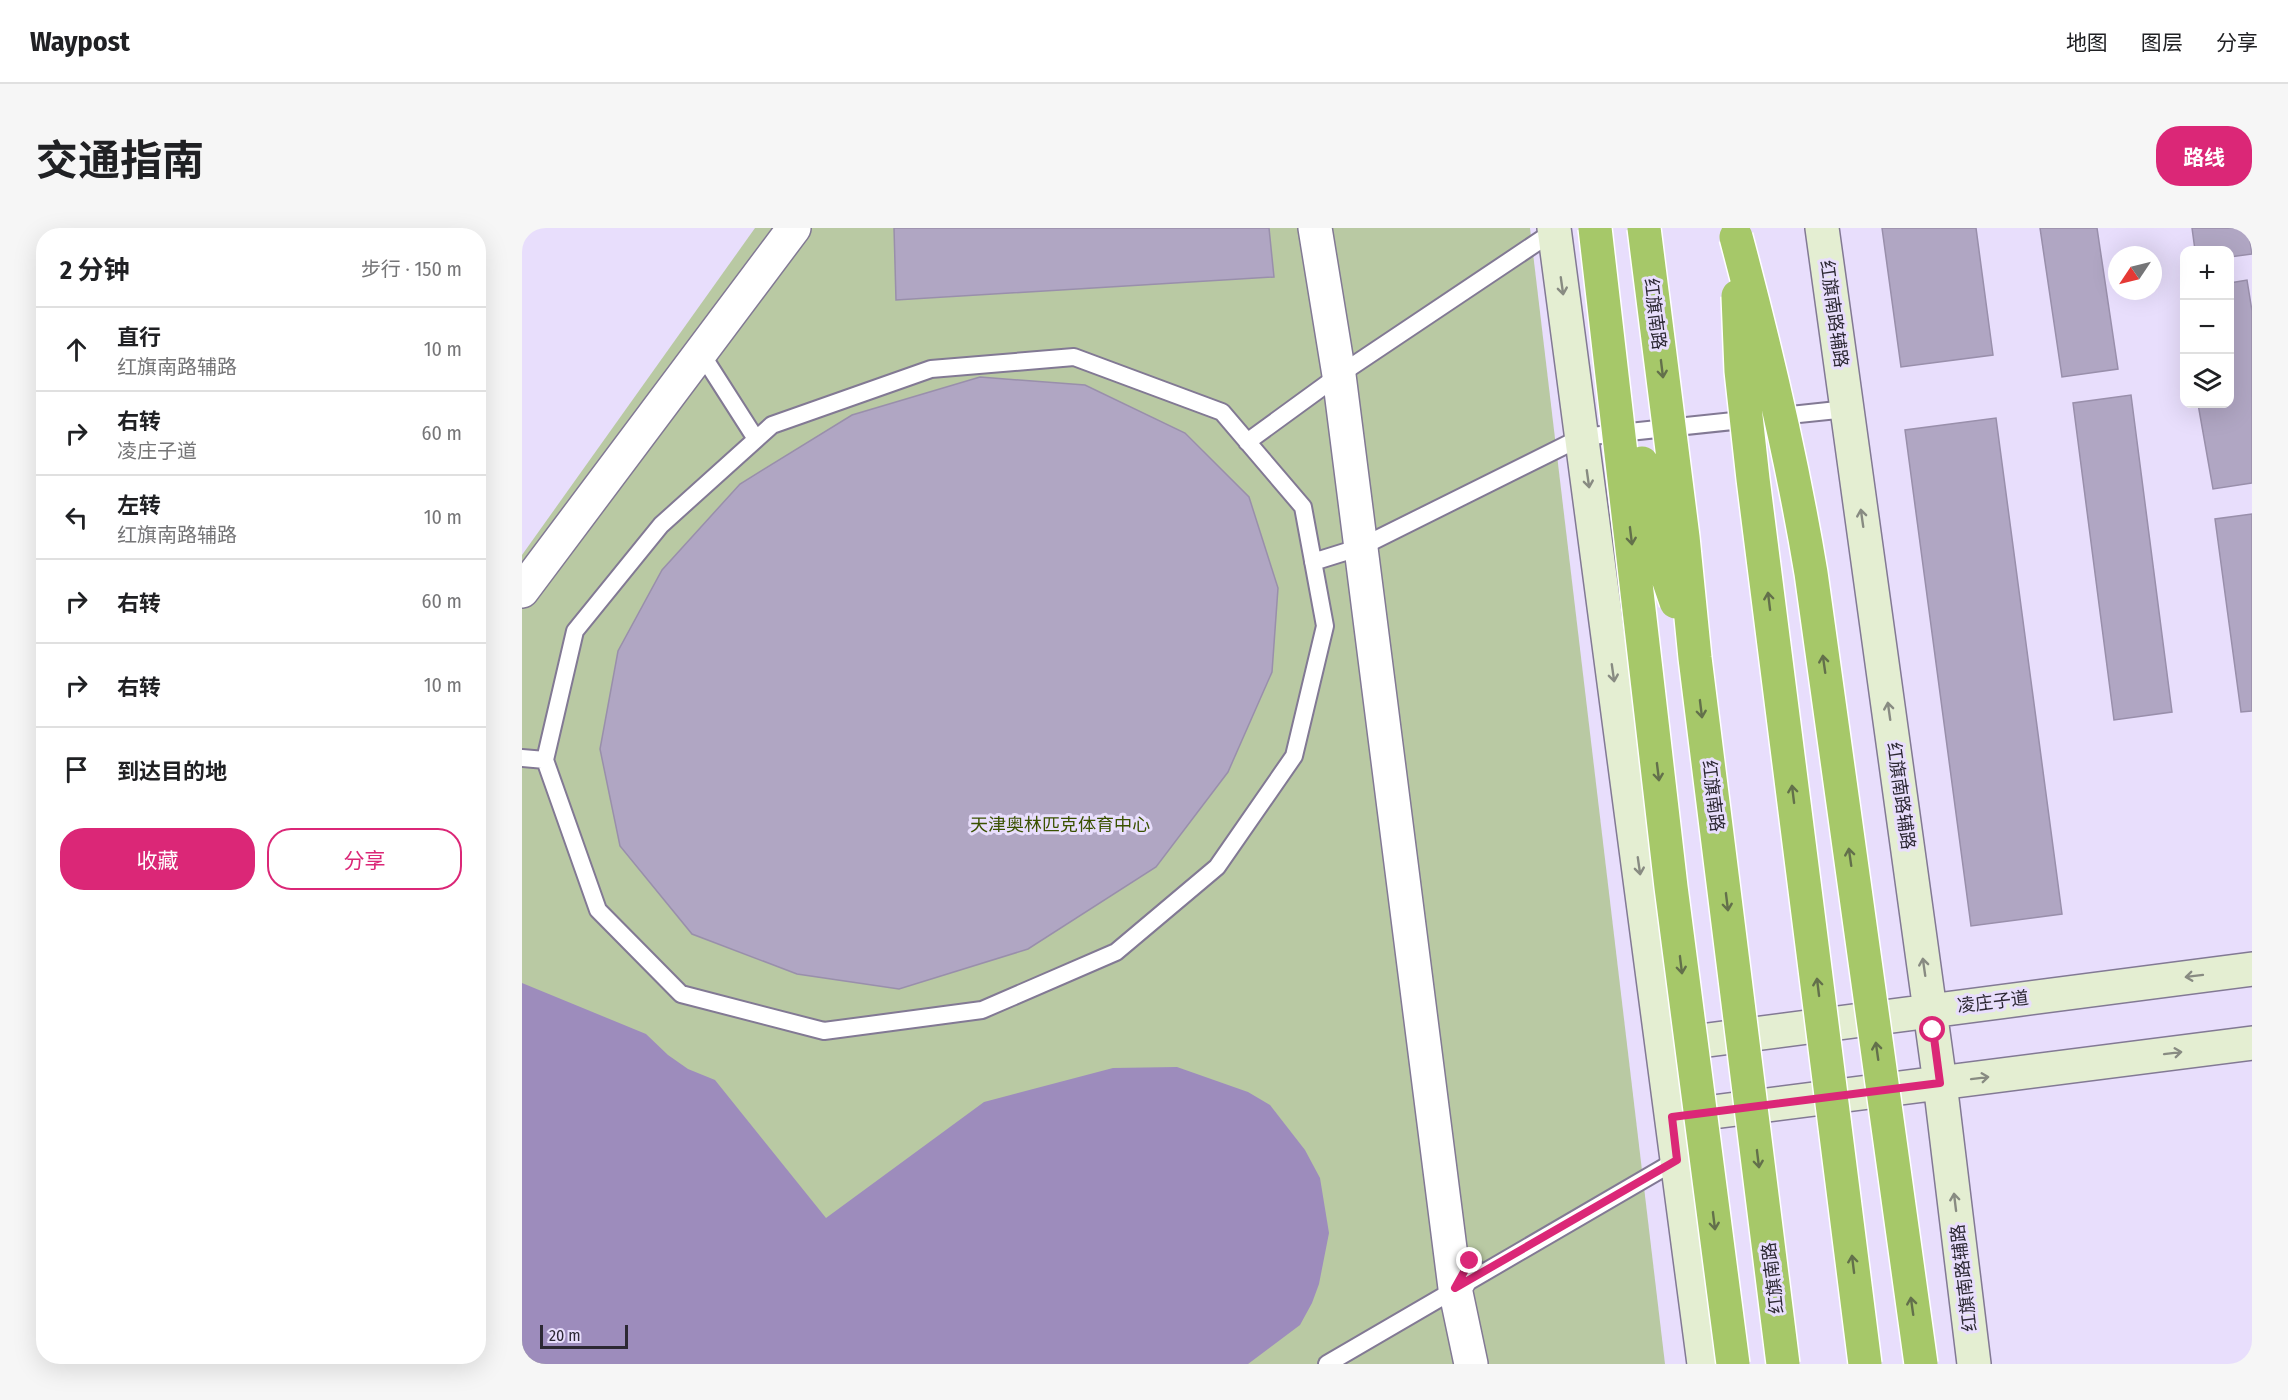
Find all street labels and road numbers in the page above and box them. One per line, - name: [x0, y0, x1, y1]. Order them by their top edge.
- street label: 红旗南路辅路: [1816, 259, 1852, 369]
- street label: 红旗南路: [1640, 277, 1670, 351]
- street label: 红旗南路辅路: [1883, 741, 1919, 851]
- street label: 红旗南路: [1698, 759, 1728, 833]
- street label: 凌庄子道: [1956, 987, 2030, 1017]
- street label: 红旗南路辅路: [1947, 1223, 1981, 1333]
- street label: 红旗南路: [1758, 1241, 1788, 1315]

